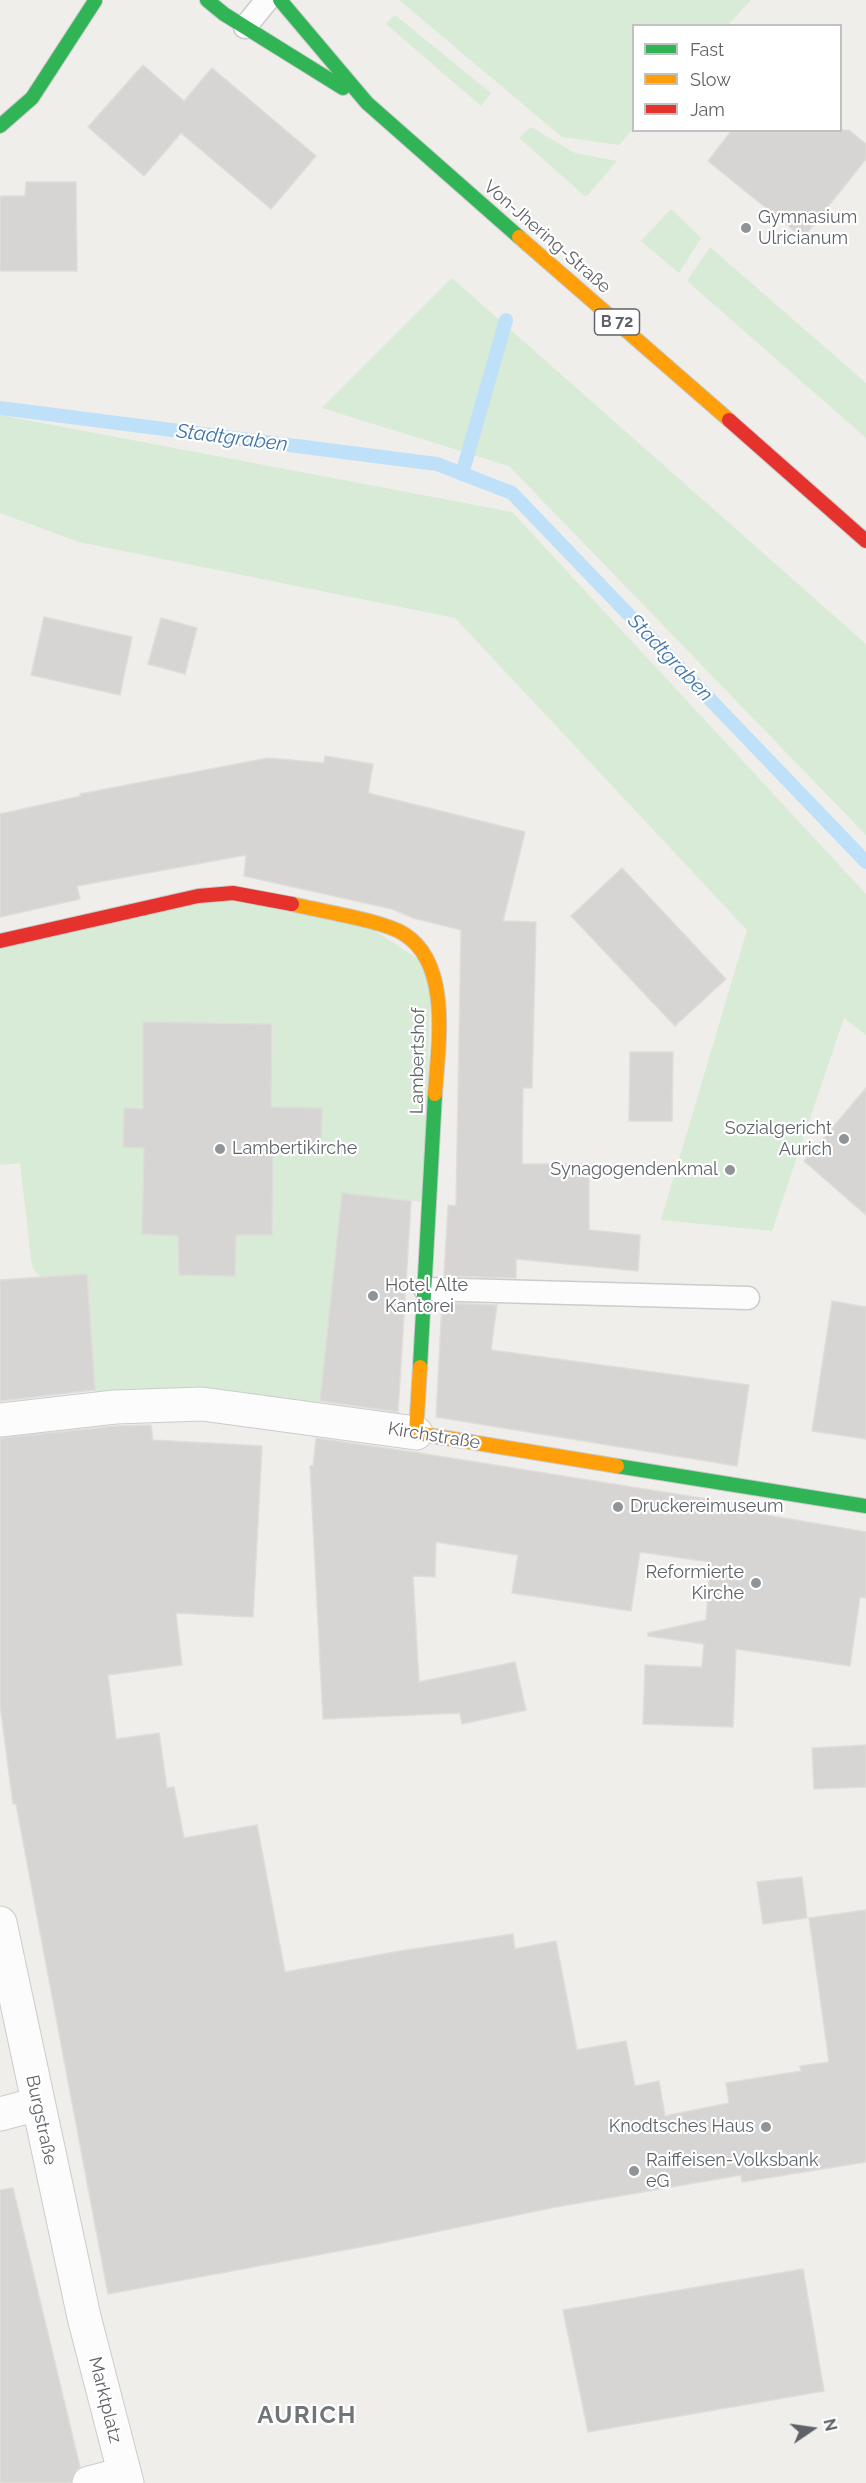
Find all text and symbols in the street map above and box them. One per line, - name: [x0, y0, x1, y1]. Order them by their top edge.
- legend: [632, 24, 842, 132]
- text: Fast: [690, 39, 724, 60]
- text: Slow: [690, 69, 731, 90]
- text: Jam: [690, 99, 725, 120]
- street label: Von-Jhering-Straße: [479, 176, 615, 298]
- place label: Gymnasium Ulricianum: [758, 207, 857, 250]
- marker: Gymnasium Ulricianum: [739, 221, 753, 235]
- road number: B 72: [594, 309, 640, 335]
- water label: Stadtgraben: [175, 419, 289, 457]
- water label: Stadtgraben: [622, 609, 718, 707]
- street label: Lambertshof: [406, 1008, 430, 1114]
- place label: Sozialgericht Aurich: [725, 1118, 832, 1160]
- marker: Sozialgericht Aurich: [837, 1132, 851, 1146]
- place label: Lambertikirche: [232, 1138, 357, 1160]
- marker: Lambertikirche: [213, 1142, 227, 1156]
- place label: Synagogendenkmal: [550, 1159, 718, 1181]
- marker: Synagogendenkmal: [723, 1163, 737, 1177]
- place label: Hotel Alte Kantorei: [385, 1275, 468, 1318]
- marker: Hotel Alte Kantorei: [366, 1289, 380, 1303]
- street label: Kirchstraße: [386, 1418, 482, 1454]
- place label: Druckereimuseum: [630, 1496, 784, 1518]
- marker: Druckereimuseum: [611, 1500, 625, 1514]
- place label: Reformierte Kirche: [646, 1562, 744, 1604]
- marker: Reformierte Kirche: [749, 1576, 763, 1590]
- street label: Burgstraße: [21, 2073, 61, 2167]
- place label: Knodtsches Haus: [609, 2116, 754, 2138]
- marker: Knodtsches Haus: [759, 2120, 773, 2134]
- place label: Raiffeisen-Volksbank eG: [646, 2150, 819, 2192]
- marker: Raiffeisen-Volksbank eG: [627, 2164, 641, 2178]
- street label: Marktplatz: [84, 2355, 126, 2445]
- north arrow: [782, 2399, 842, 2459]
- district label: AURICH: [257, 2402, 357, 2430]
- text: N: [819, 2417, 841, 2433]

